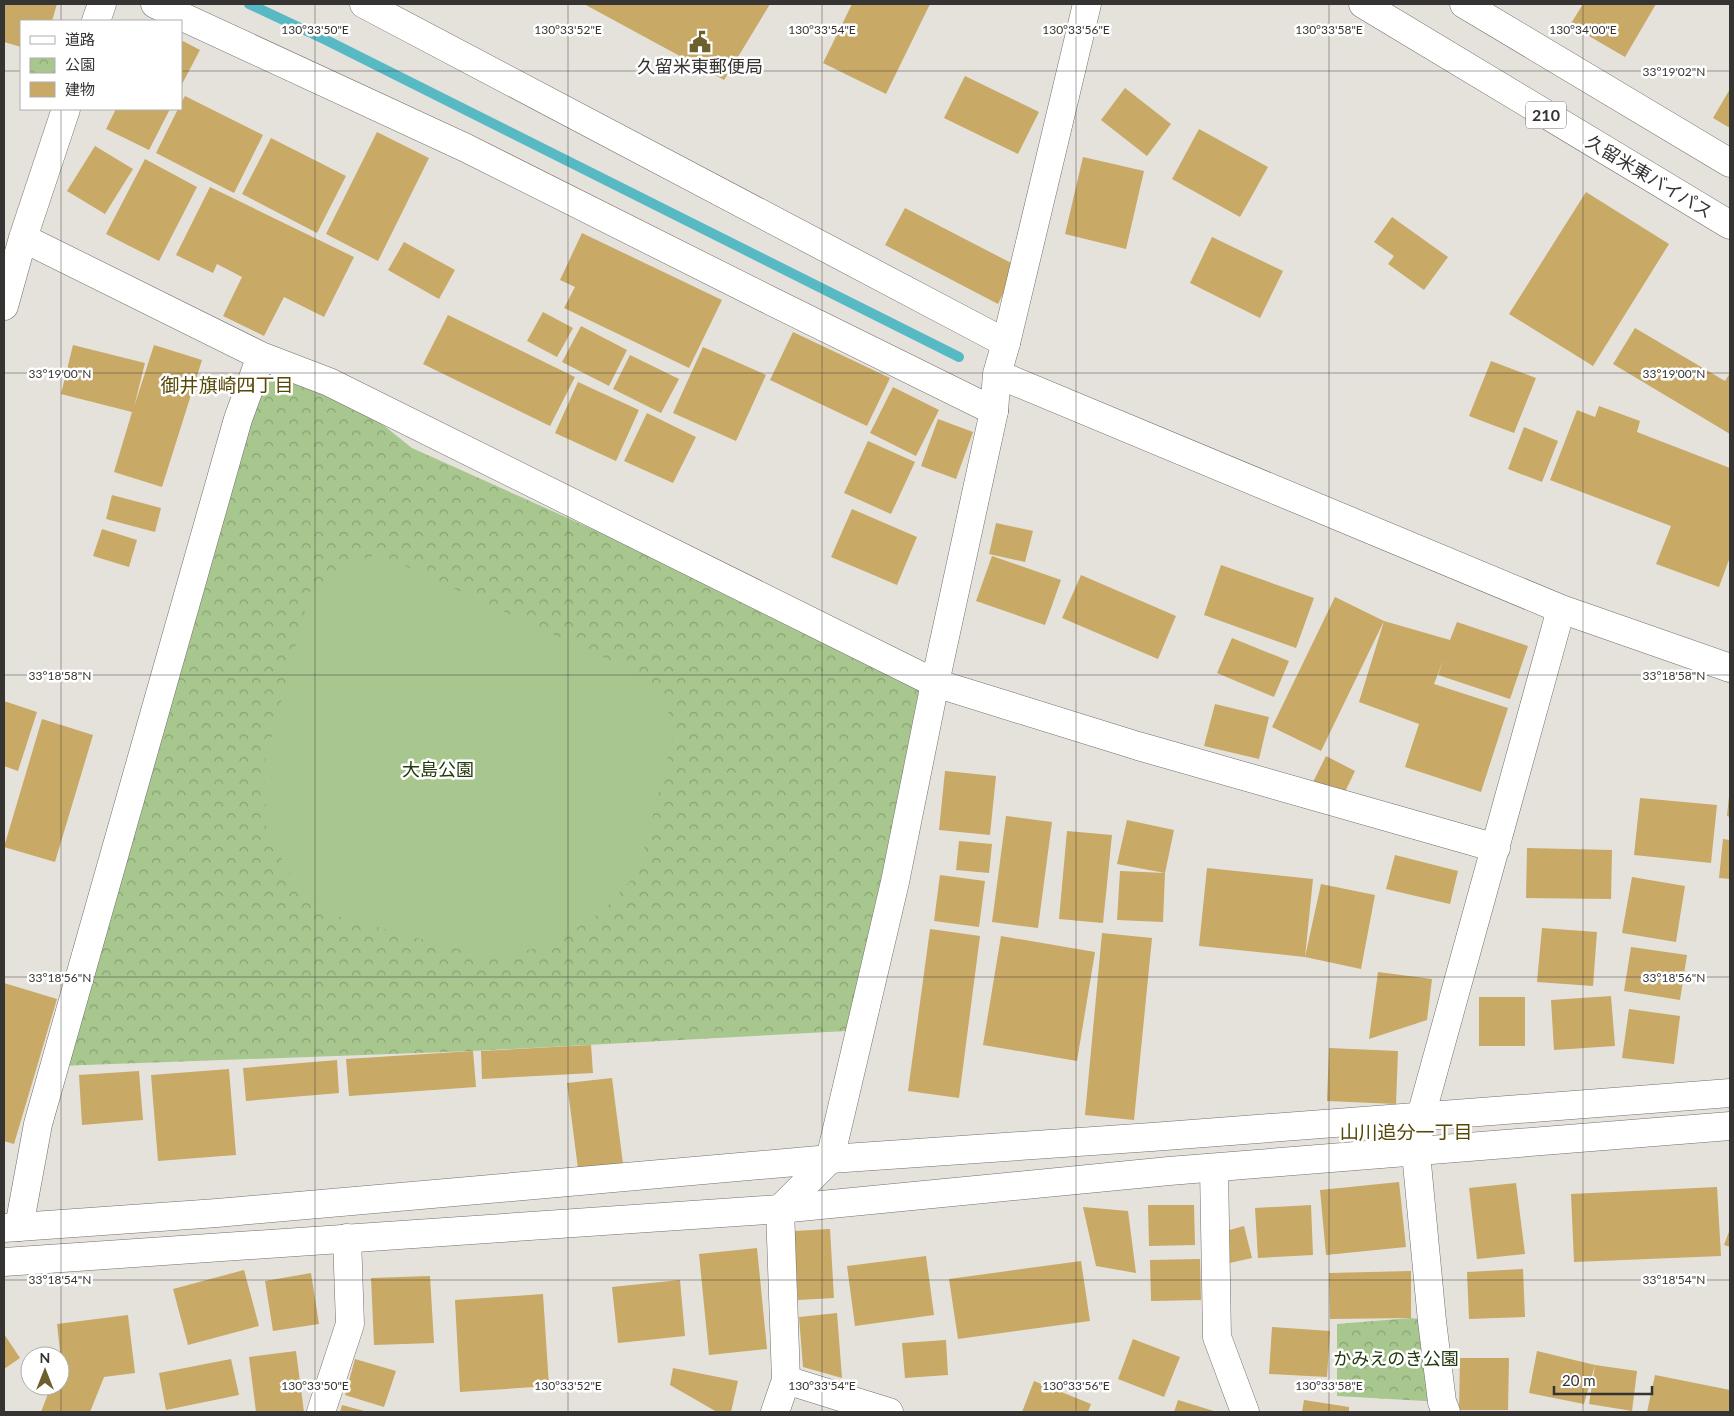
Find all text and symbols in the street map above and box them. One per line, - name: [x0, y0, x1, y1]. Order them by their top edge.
- legend: [20, 20, 182, 110]
- text: 130°33'50"E: [281, 22, 349, 37]
- text: 130°33'52"E: [534, 22, 602, 37]
- text: 130°33'54"E: [788, 22, 856, 37]
- text: 130°33'56"E: [1042, 22, 1110, 37]
- text: 130°33'58"E: [1295, 22, 1363, 37]
- text: 130°34'00"E: [1549, 22, 1617, 37]
- public building icon: 久留米東郵便局: [687, 29, 713, 55]
- text: 道路: [65, 30, 95, 48]
- text: 公園: [65, 55, 95, 73]
- place label: 久留米東郵便局: [637, 55, 763, 77]
- text: 33°19'02"N: [1643, 64, 1705, 79]
- text: 建物: [65, 80, 95, 98]
- road number: 210: [1526, 102, 1566, 128]
- street label: 久留米東バイパス: [1582, 130, 1717, 223]
- text: 33°19'00"N: [29, 366, 91, 381]
- text: 33°19'00"N: [1643, 366, 1705, 381]
- district label: 御井旗崎四丁目: [160, 373, 294, 396]
- text: 33°18'58"N: [29, 668, 91, 683]
- text: 33°18'58"N: [1643, 668, 1705, 683]
- park label: 大島公園: [402, 758, 474, 780]
- text: 33°18'56"N: [29, 970, 91, 985]
- text: 33°18'56"N: [1643, 970, 1705, 985]
- district label: 山川追分一丁目: [1339, 1120, 1473, 1143]
- text: 33°18'54"N: [29, 1272, 91, 1287]
- text: 33°18'54"N: [1643, 1272, 1705, 1287]
- north arrow: [20, 1346, 70, 1396]
- park label: かみえのき公園: [1333, 1347, 1459, 1369]
- text: N: [40, 1349, 50, 1366]
- scale bar: [1554, 1364, 1652, 1396]
- text: 20 m: [1562, 1371, 1596, 1389]
- text: 130°33'50"E: [281, 1378, 349, 1393]
- text: 130°33'52"E: [534, 1378, 602, 1393]
- text: 130°33'54"E: [788, 1378, 856, 1393]
- text: 130°33'56"E: [1042, 1378, 1110, 1393]
- text: 130°33'58"E: [1295, 1378, 1363, 1393]

